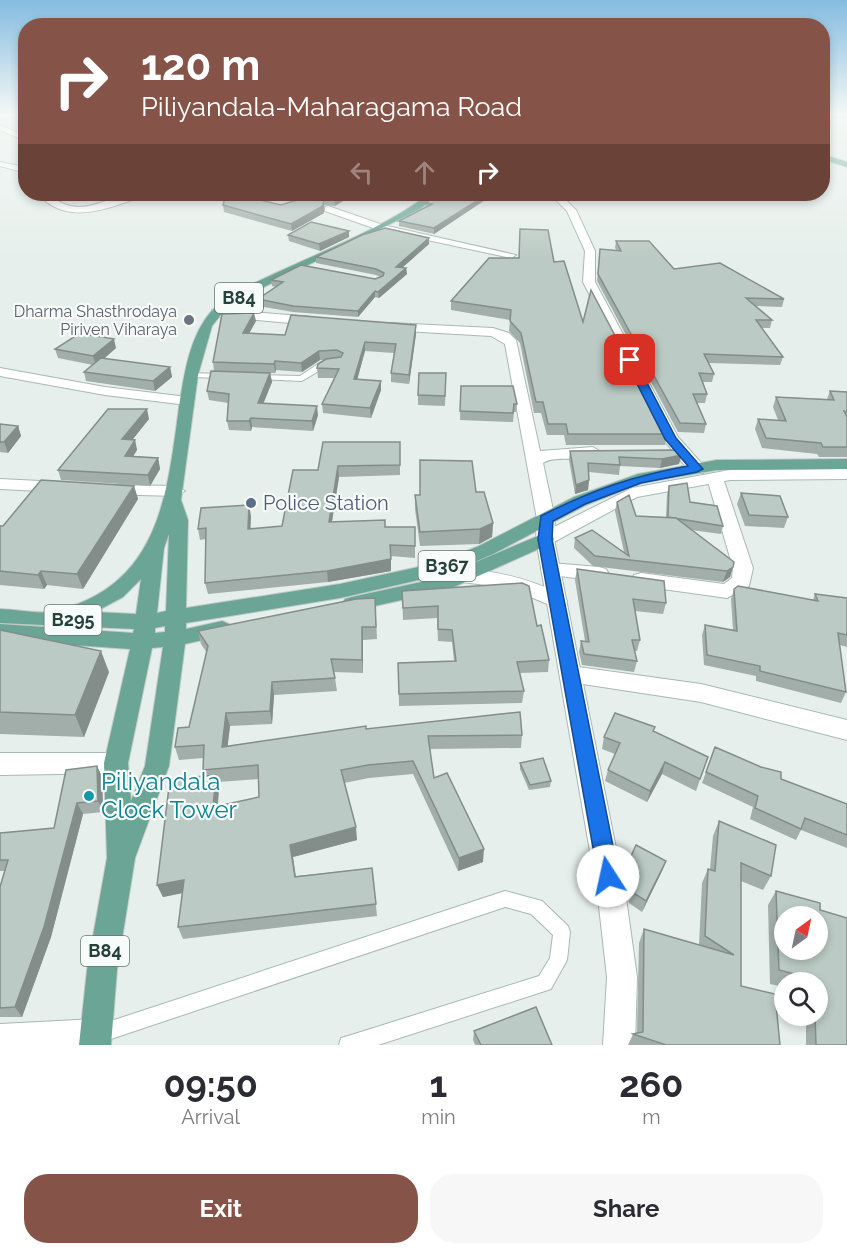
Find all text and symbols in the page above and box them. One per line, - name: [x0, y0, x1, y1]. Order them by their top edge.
- text: 120 m: [141, 41, 260, 90]
- icon: right: [42, 42, 120, 120]
- text: Piliyandala-Maharagama Road: [141, 91, 522, 122]
- icon: left: [345, 156, 378, 189]
- icon: ahead: [408, 156, 441, 189]
- icon: right: [471, 156, 504, 189]
- road number: B84: [215, 283, 263, 313]
- place label: Dharma Shasthrodaya Piriven Viharaya: [14, 302, 177, 339]
- marker: Dharma Shasthrodaya Piriven Viharaya: [182, 313, 196, 327]
- pin: [604, 334, 655, 385]
- icon: arrive: [613, 343, 646, 376]
- place label: Police Station: [263, 491, 389, 515]
- marker: Police Station: [244, 496, 258, 510]
- road number: B367: [418, 551, 476, 581]
- road number: B295: [44, 605, 101, 635]
- place label: Piliyandala Clock Tower: [101, 767, 238, 824]
- marker: Piliyandala Clock Tower: [82, 789, 96, 803]
- position arrow: [576, 844, 640, 908]
- north arrow: [774, 906, 828, 960]
- map controls: [774, 906, 828, 1026]
- road number: B84: [81, 936, 129, 966]
- button: search: [774, 972, 828, 1026]
- text: 09:50: [164, 1063, 258, 1105]
- text: 1: [430, 1063, 447, 1105]
- text: 260: [619, 1063, 683, 1105]
- text: Arrival: [181, 1105, 240, 1129]
- text: min: [421, 1105, 456, 1129]
- text: m: [642, 1105, 661, 1129]
- button: Exit: [24, 1174, 418, 1243]
- button: Share: [430, 1174, 823, 1243]

